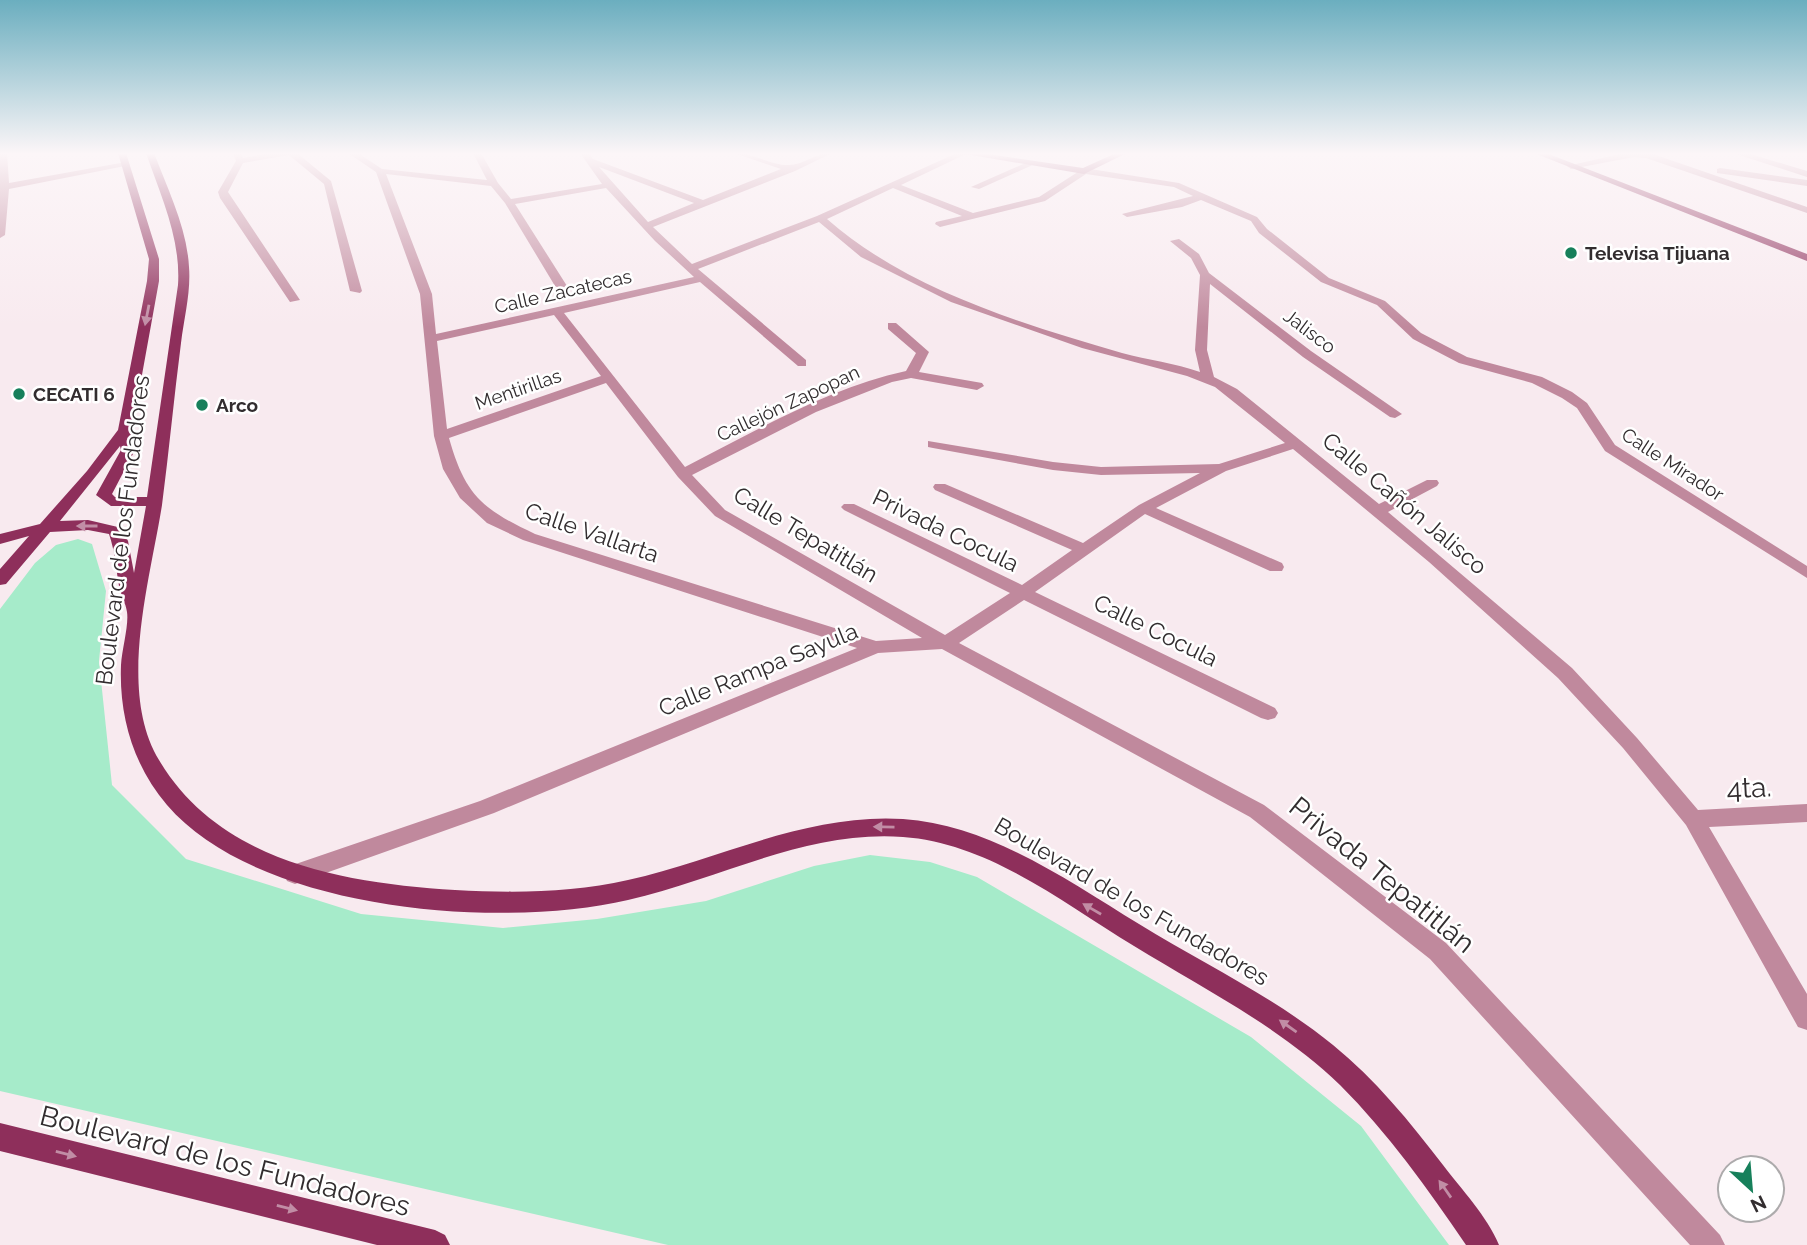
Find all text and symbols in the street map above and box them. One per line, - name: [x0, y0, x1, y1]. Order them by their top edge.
- place label: Televisa Tijuana: [1585, 242, 1730, 264]
- marker: Televisa Tijuana: [1563, 245, 1579, 261]
- street label: Calle Zacatecas: [492, 265, 634, 317]
- one-way arrow: [141, 304, 152, 326]
- street label: Jalisco: [1280, 304, 1340, 358]
- street label: Callejón Zapopan: [713, 360, 863, 446]
- street label: Mentirillas: [472, 364, 564, 414]
- street label: Boulevard de los Fundadores: [90, 373, 154, 687]
- place label: CECATI 6: [33, 383, 115, 405]
- marker: CECATI 6: [11, 386, 27, 402]
- place label: Arco: [216, 394, 258, 416]
- marker: Arco: [194, 397, 210, 413]
- street label: Calle Mirador: [1618, 423, 1728, 505]
- street label: Calle Cañón Jalisco: [1317, 426, 1493, 580]
- street label: Calle Tepatitlán: [729, 480, 883, 588]
- street label: Privada Cocula: [869, 483, 1023, 577]
- street label: Calle Vallarta: [522, 496, 662, 568]
- one-way arrow: [75, 520, 97, 532]
- street label: Calle Cocula: [1090, 588, 1222, 672]
- street label: Calle Rampa Sayula: [654, 617, 862, 721]
- street label: 4ta.: [1726, 770, 1772, 806]
- street label: Privada Tepatitlán: [1283, 790, 1481, 960]
- street label: Boulevard de los Fundadores: [990, 811, 1274, 991]
- one-way arrow: [873, 821, 895, 833]
- one-way arrow: [1083, 903, 1102, 915]
- one-way arrow: [1278, 1020, 1297, 1033]
- street label: Boulevard de los Fundadores: [37, 1099, 413, 1223]
- one-way arrow: [55, 1149, 77, 1160]
- north arrow: [1716, 1154, 1786, 1224]
- one-way arrow: [1438, 1180, 1452, 1198]
- text: N: [1747, 1191, 1770, 1217]
- one-way arrow: [276, 1203, 298, 1214]

